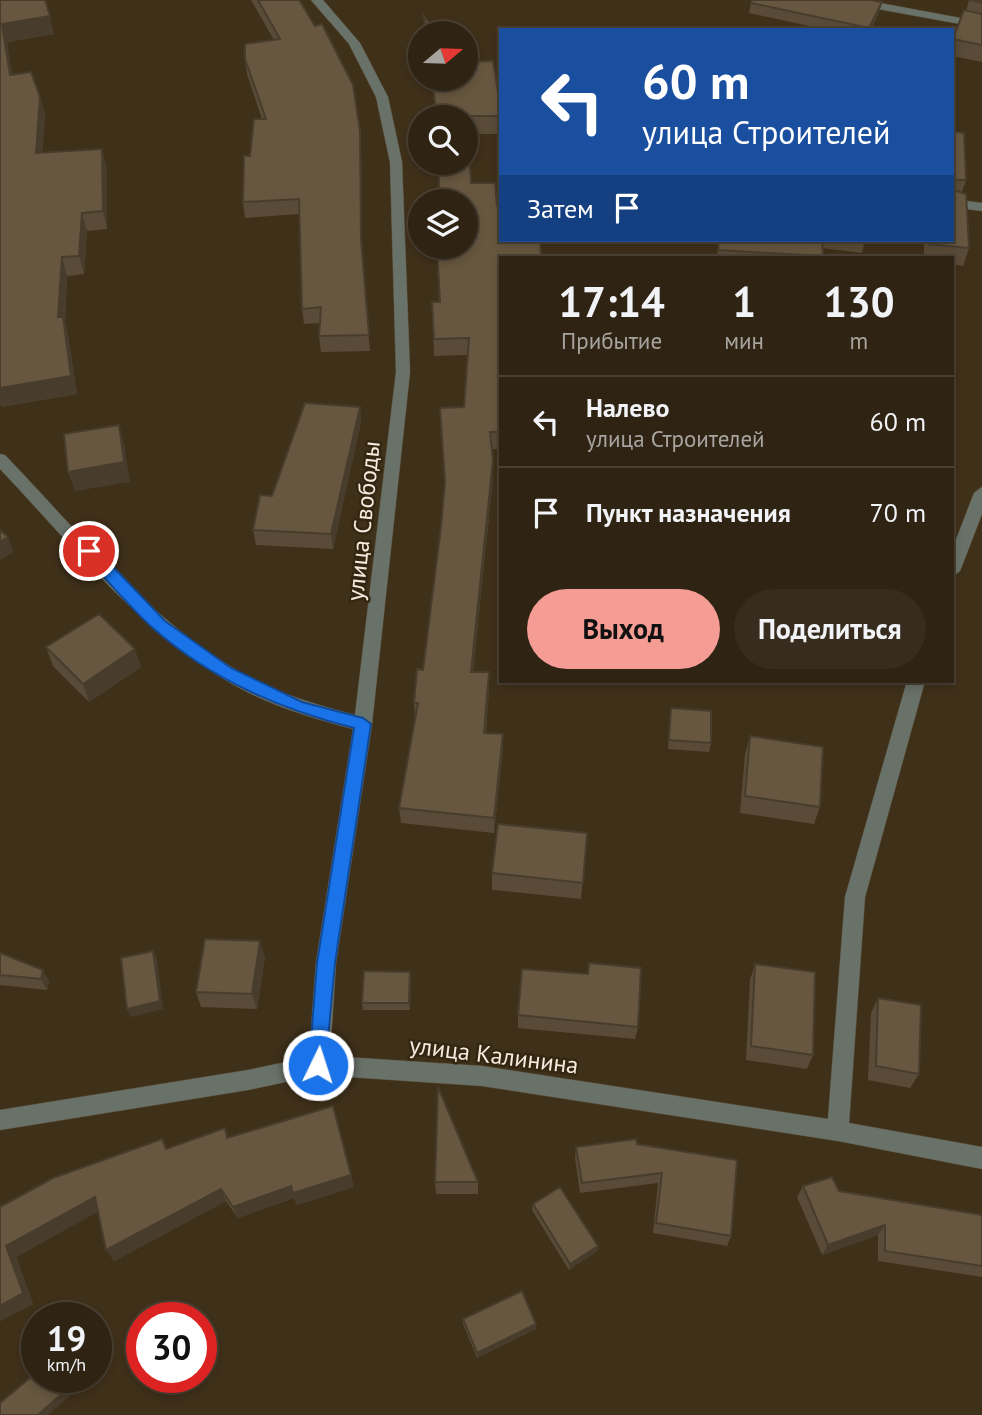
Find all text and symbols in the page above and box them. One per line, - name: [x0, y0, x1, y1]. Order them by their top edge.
- north arrow: [408, 21, 478, 91]
- map controls: [408, 21, 478, 259]
- text: 60 m: [642, 49, 749, 113]
- icon: left: [527, 56, 618, 147]
- button: search: [408, 105, 478, 175]
- text: улица Строителей: [642, 111, 891, 153]
- button: layers: [408, 189, 478, 259]
- icon: arrive: [608, 189, 646, 227]
- text: Затем: [527, 192, 594, 225]
- text: 17:14: [558, 274, 665, 329]
- text: 1: [732, 274, 756, 329]
- text: 130: [823, 274, 895, 329]
- text: Прибытие: [561, 326, 662, 355]
- text: мин: [724, 326, 764, 355]
- text: m: [850, 326, 868, 355]
- text: Налево: [586, 391, 670, 424]
- icon: left: [527, 403, 565, 441]
- text: 60 m: [870, 405, 926, 438]
- text: улица Строителей: [586, 424, 765, 453]
- street label: улица Свободы: [339, 440, 387, 602]
- icon: arrive: [527, 494, 565, 532]
- text: Пункт назначения: [586, 496, 791, 529]
- text: 70 m: [870, 496, 926, 529]
- pin: [59, 521, 119, 581]
- icon: arrive: [70, 532, 108, 570]
- button: Выход: [527, 589, 720, 669]
- button: Поделиться: [734, 589, 926, 669]
- position arrow: [281, 1028, 355, 1102]
- street label: улица Калинина: [408, 1029, 580, 1081]
- speed limit sign: 30: [126, 1302, 217, 1393]
- text: 19: [47, 1315, 86, 1361]
- text: km/h: [47, 1353, 86, 1376]

